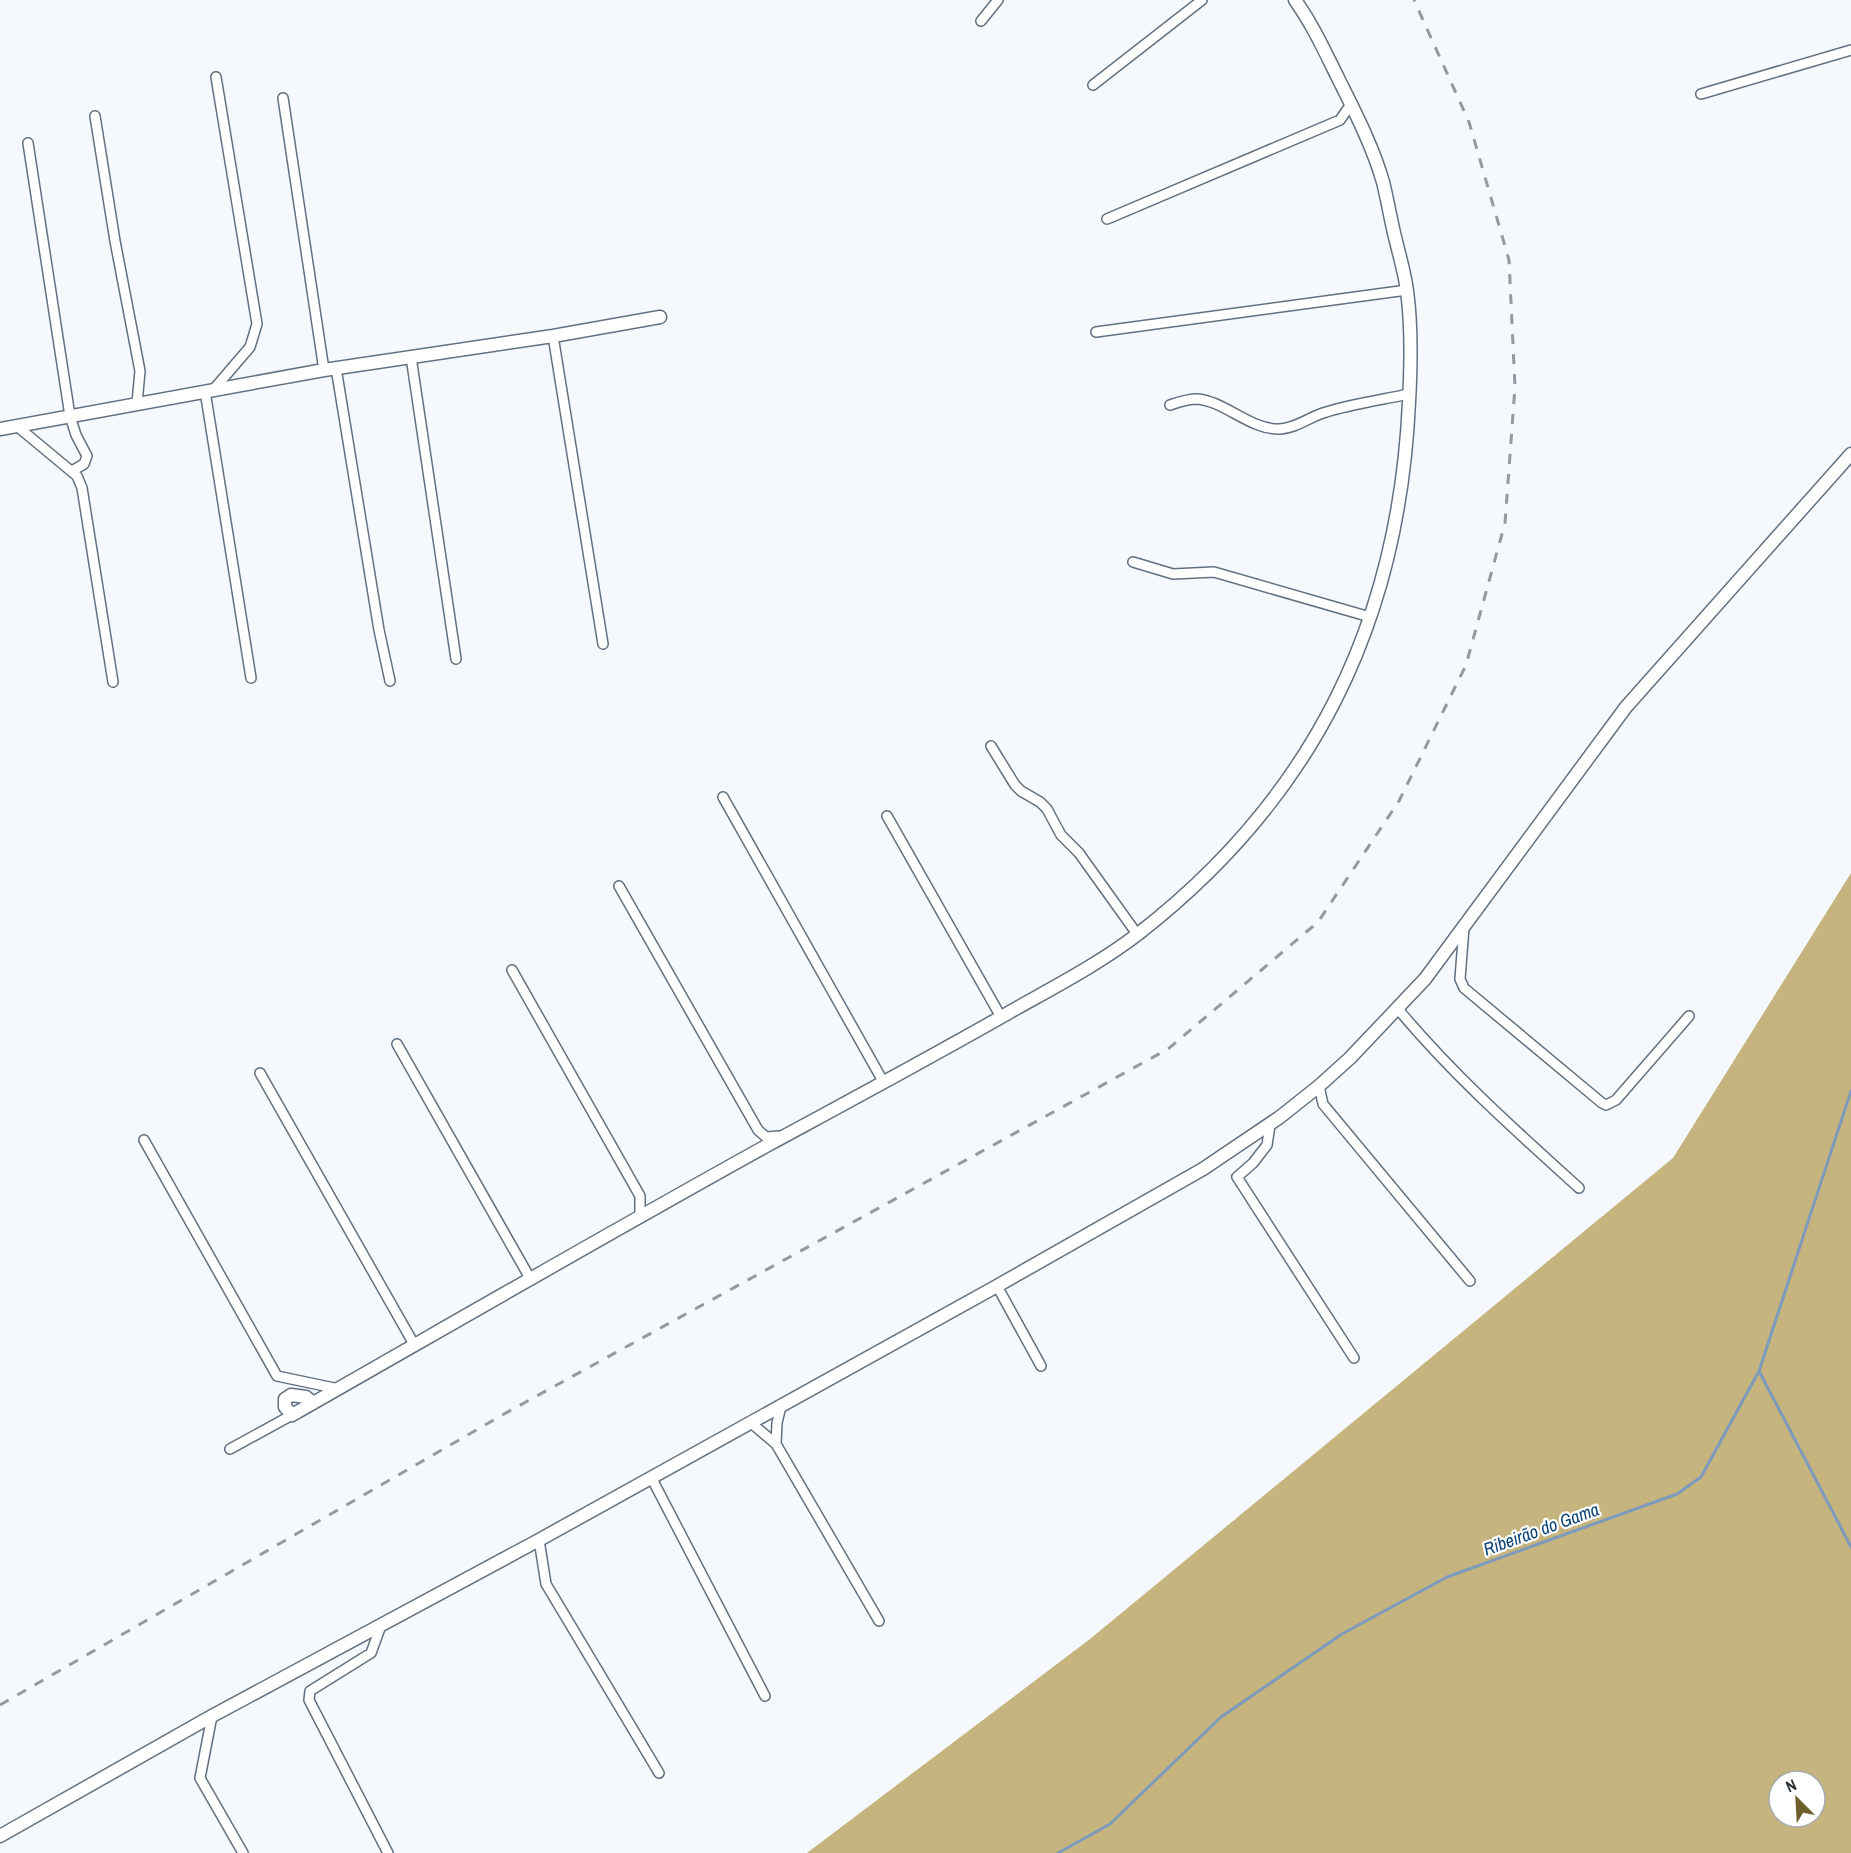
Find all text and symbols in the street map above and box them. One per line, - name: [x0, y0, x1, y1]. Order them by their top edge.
- water label: Ribeirão do Gama: [1480, 1496, 1602, 1562]
- north arrow: [1767, 1769, 1827, 1829]
- text: N: [1782, 1773, 1800, 1797]

